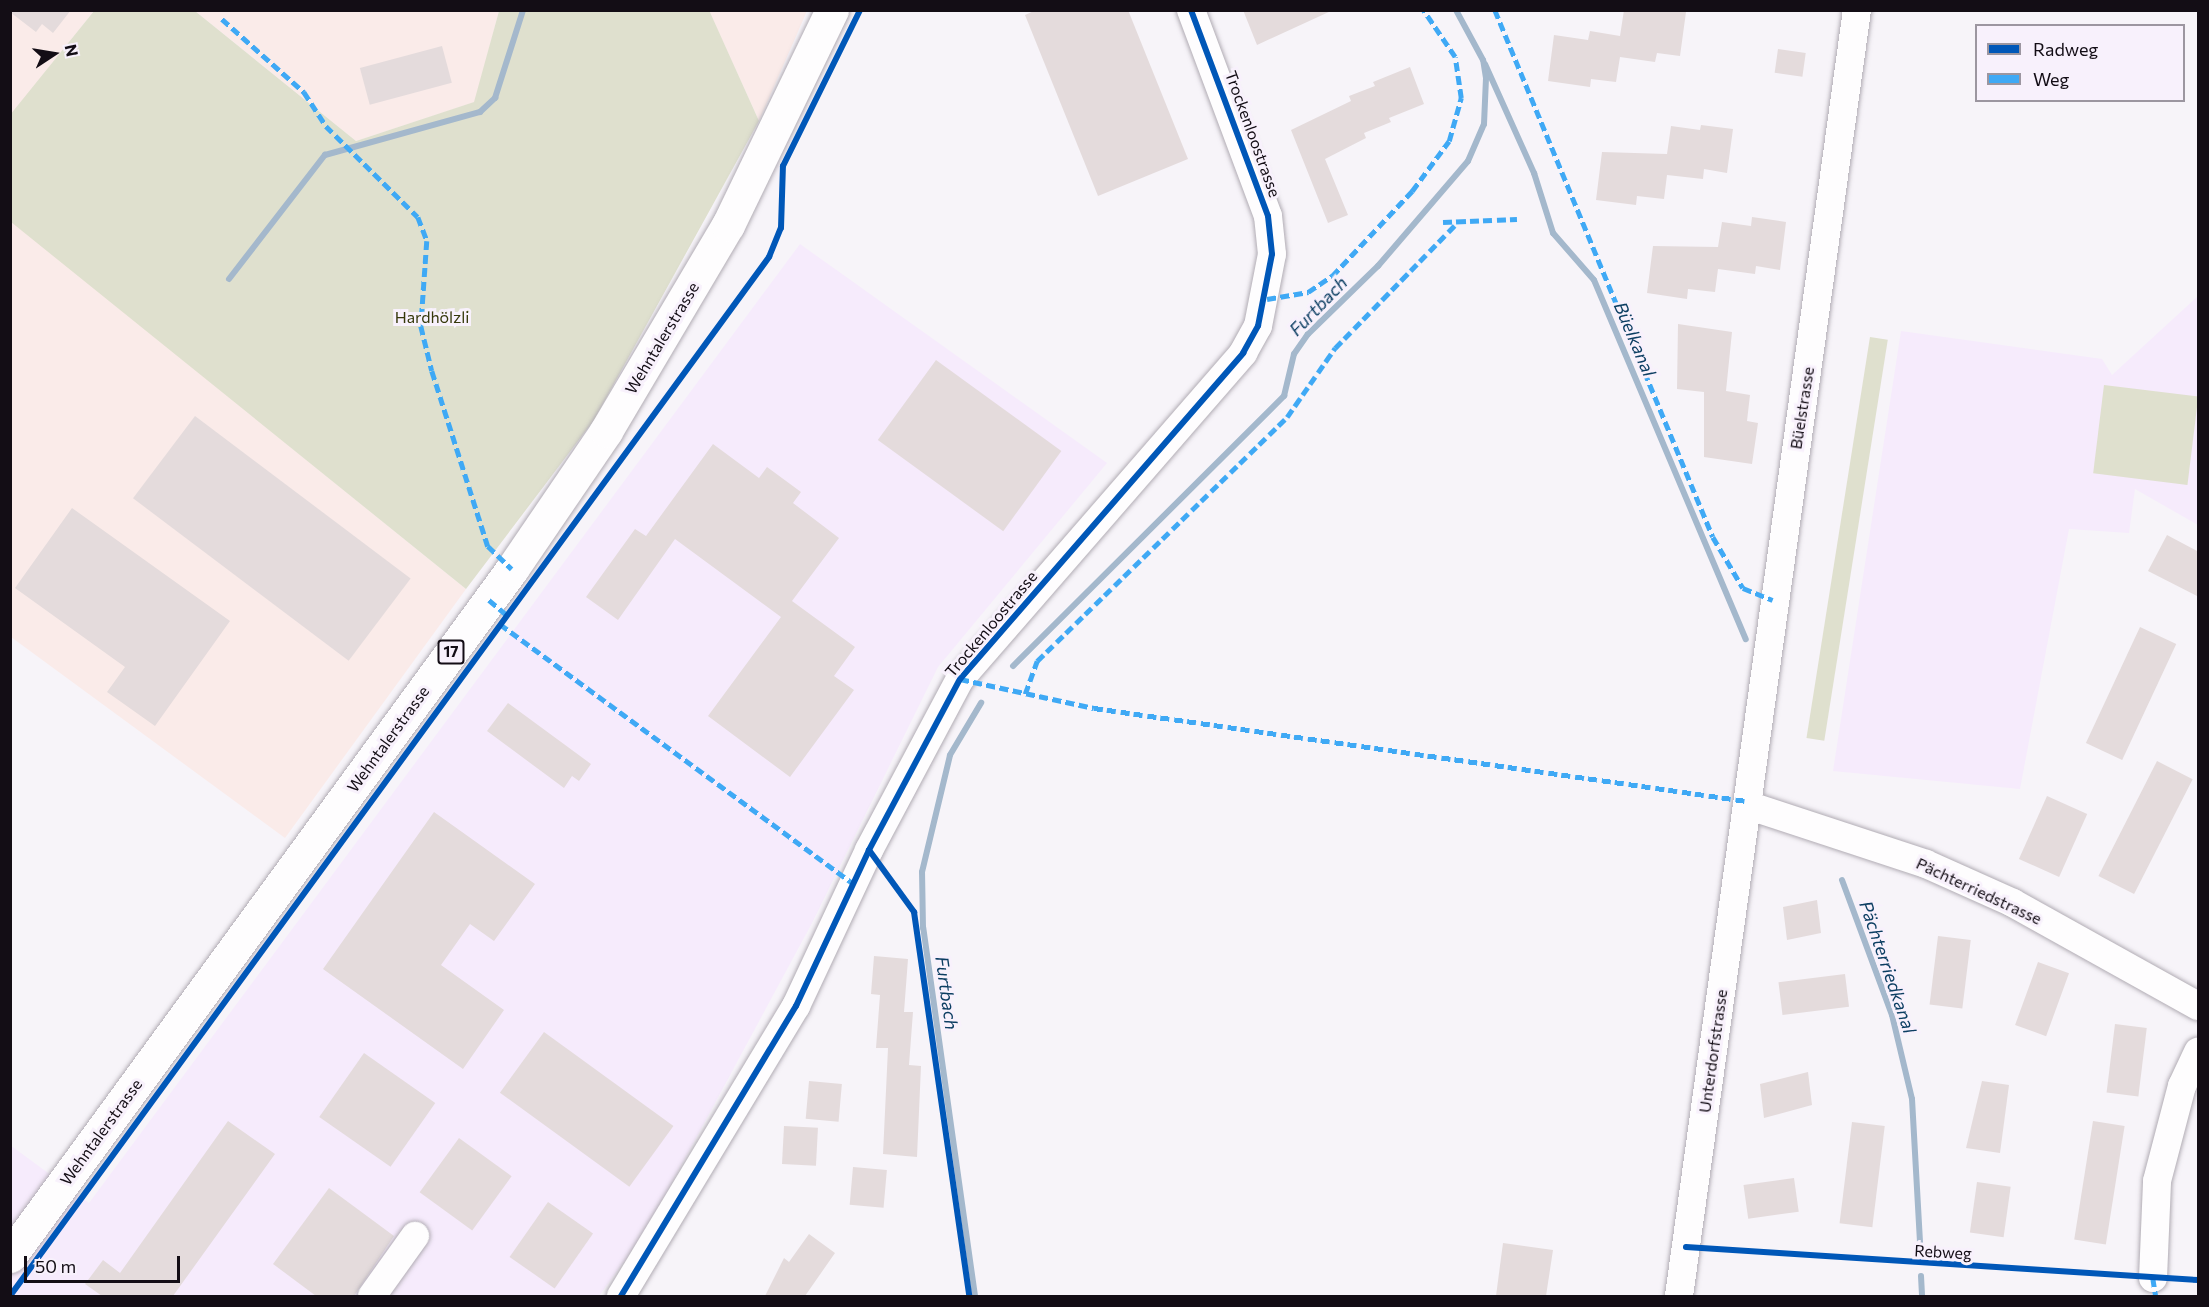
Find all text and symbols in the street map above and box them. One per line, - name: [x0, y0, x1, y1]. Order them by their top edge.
- north arrow: [24, 24, 84, 84]
- legend: [1975, 24, 2185, 102]
- text: Radweg: [2033, 38, 2098, 60]
- text: N: [62, 42, 83, 58]
- street label: Trockenloostrasse: [1221, 68, 1285, 200]
- text: Weg: [2033, 68, 2069, 90]
- water label: Furtbach: [1285, 272, 1351, 340]
- street label: Wehntalerstrasse: [621, 279, 703, 397]
- water label: Büelkanal: [1610, 298, 1660, 380]
- park label: Hardhölzli: [395, 307, 469, 327]
- street label: Büelstrasse: [1786, 365, 1818, 451]
- street label: Trockenloostrasse: [941, 567, 1041, 681]
- road number: 17: [436, 640, 466, 664]
- street label: Wehntalerstrasse: [343, 682, 433, 796]
- street label: Pächterriedstrasse: [1913, 854, 2045, 928]
- water label: Pächterriedkanal: [1855, 898, 1921, 1036]
- water label: Furtbach: [931, 955, 963, 1031]
- street label: Unterdorfstrasse: [1695, 988, 1731, 1114]
- street label: Wehntalerstrasse: [56, 1075, 146, 1189]
- street label: Rebweg: [1914, 1241, 1972, 1263]
- scale bar: [27, 1244, 183, 1282]
- text: 50 m: [35, 1255, 76, 1277]

